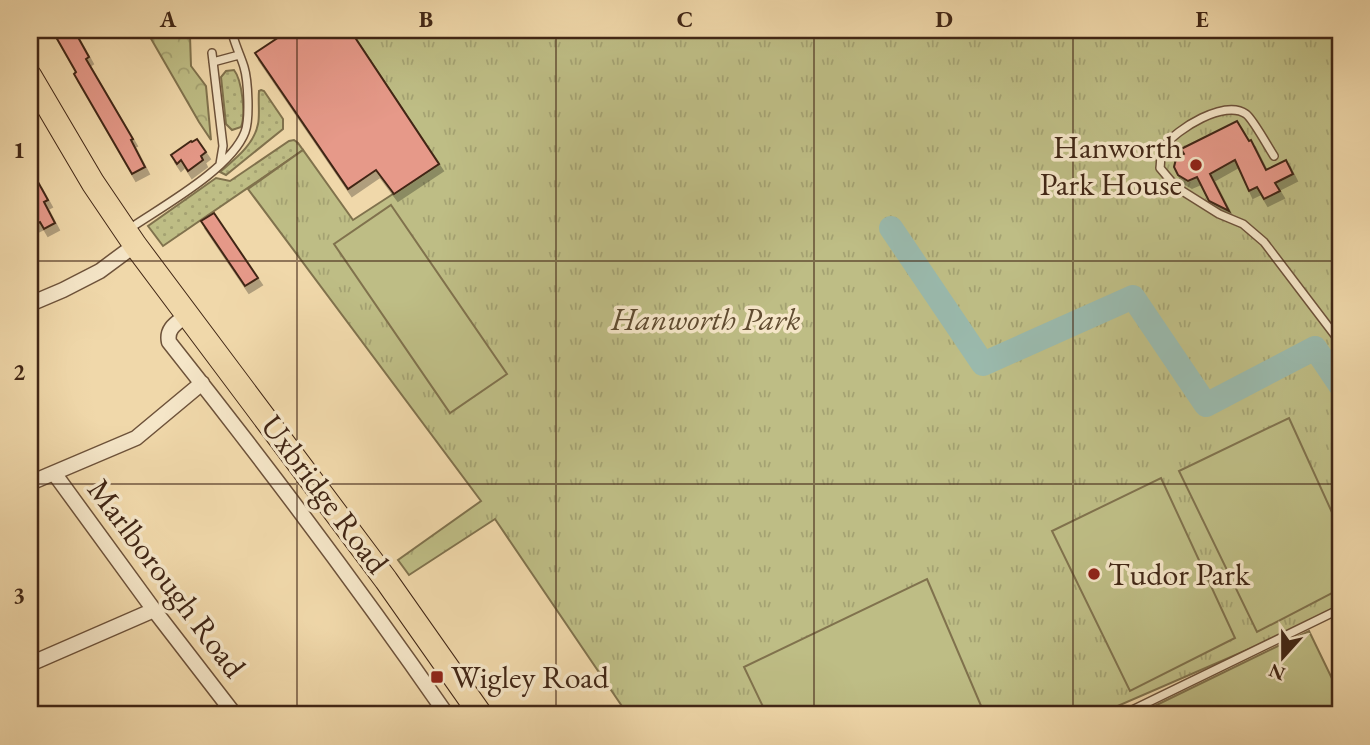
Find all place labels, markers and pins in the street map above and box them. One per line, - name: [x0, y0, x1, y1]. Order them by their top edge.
- place label: Hanworth Park House: [1040, 126, 1182, 205]
- marker: Hanworth Park House: [1188, 157, 1204, 173]
- place label: Tudor Park: [1108, 553, 1251, 595]
- marker: Tudor Park: [1086, 566, 1102, 582]
- place label: Wigley Road: [451, 656, 610, 698]
- marker: Wigley Road: [429, 669, 445, 685]

